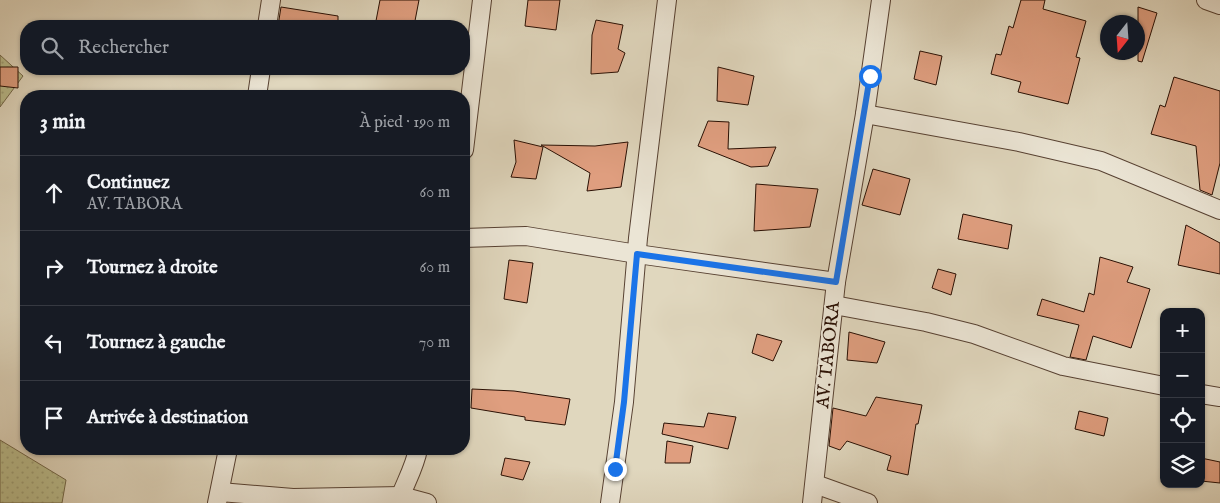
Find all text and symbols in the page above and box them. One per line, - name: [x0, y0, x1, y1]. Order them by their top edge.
- north arrow: [1100, 15, 1145, 60]
- search box: [20, 20, 470, 75]
- icon: search: [38, 34, 66, 62]
- text: Rechercher: [78, 36, 169, 60]
- route start: [859, 65, 882, 88]
- text: 3 min: [40, 109, 85, 136]
- text: À pied · 190 m: [360, 113, 450, 133]
- text: Continuez: [87, 171, 170, 195]
- icon: ahead: [40, 179, 68, 207]
- text: 60 m: [420, 183, 450, 203]
- text: AV. TABORA: [87, 195, 182, 215]
- icon: right: [40, 254, 68, 282]
- text: Tournez à droite: [87, 256, 218, 280]
- text: 60 m: [420, 258, 450, 278]
- street label: AV. TABORA: [812, 300, 846, 410]
- map controls: [1160, 308, 1205, 488]
- button: +: [1160, 308, 1205, 353]
- icon: left: [40, 329, 68, 357]
- text: Tournez à gauche: [87, 331, 226, 355]
- text: 70 m: [419, 333, 450, 353]
- button: −: [1160, 353, 1205, 398]
- button: locate: [1160, 398, 1205, 443]
- icon: arrive: [40, 404, 68, 432]
- text: Arrivée à destination: [87, 406, 248, 430]
- button: layers: [1160, 443, 1205, 488]
- route end: [604, 458, 627, 481]

